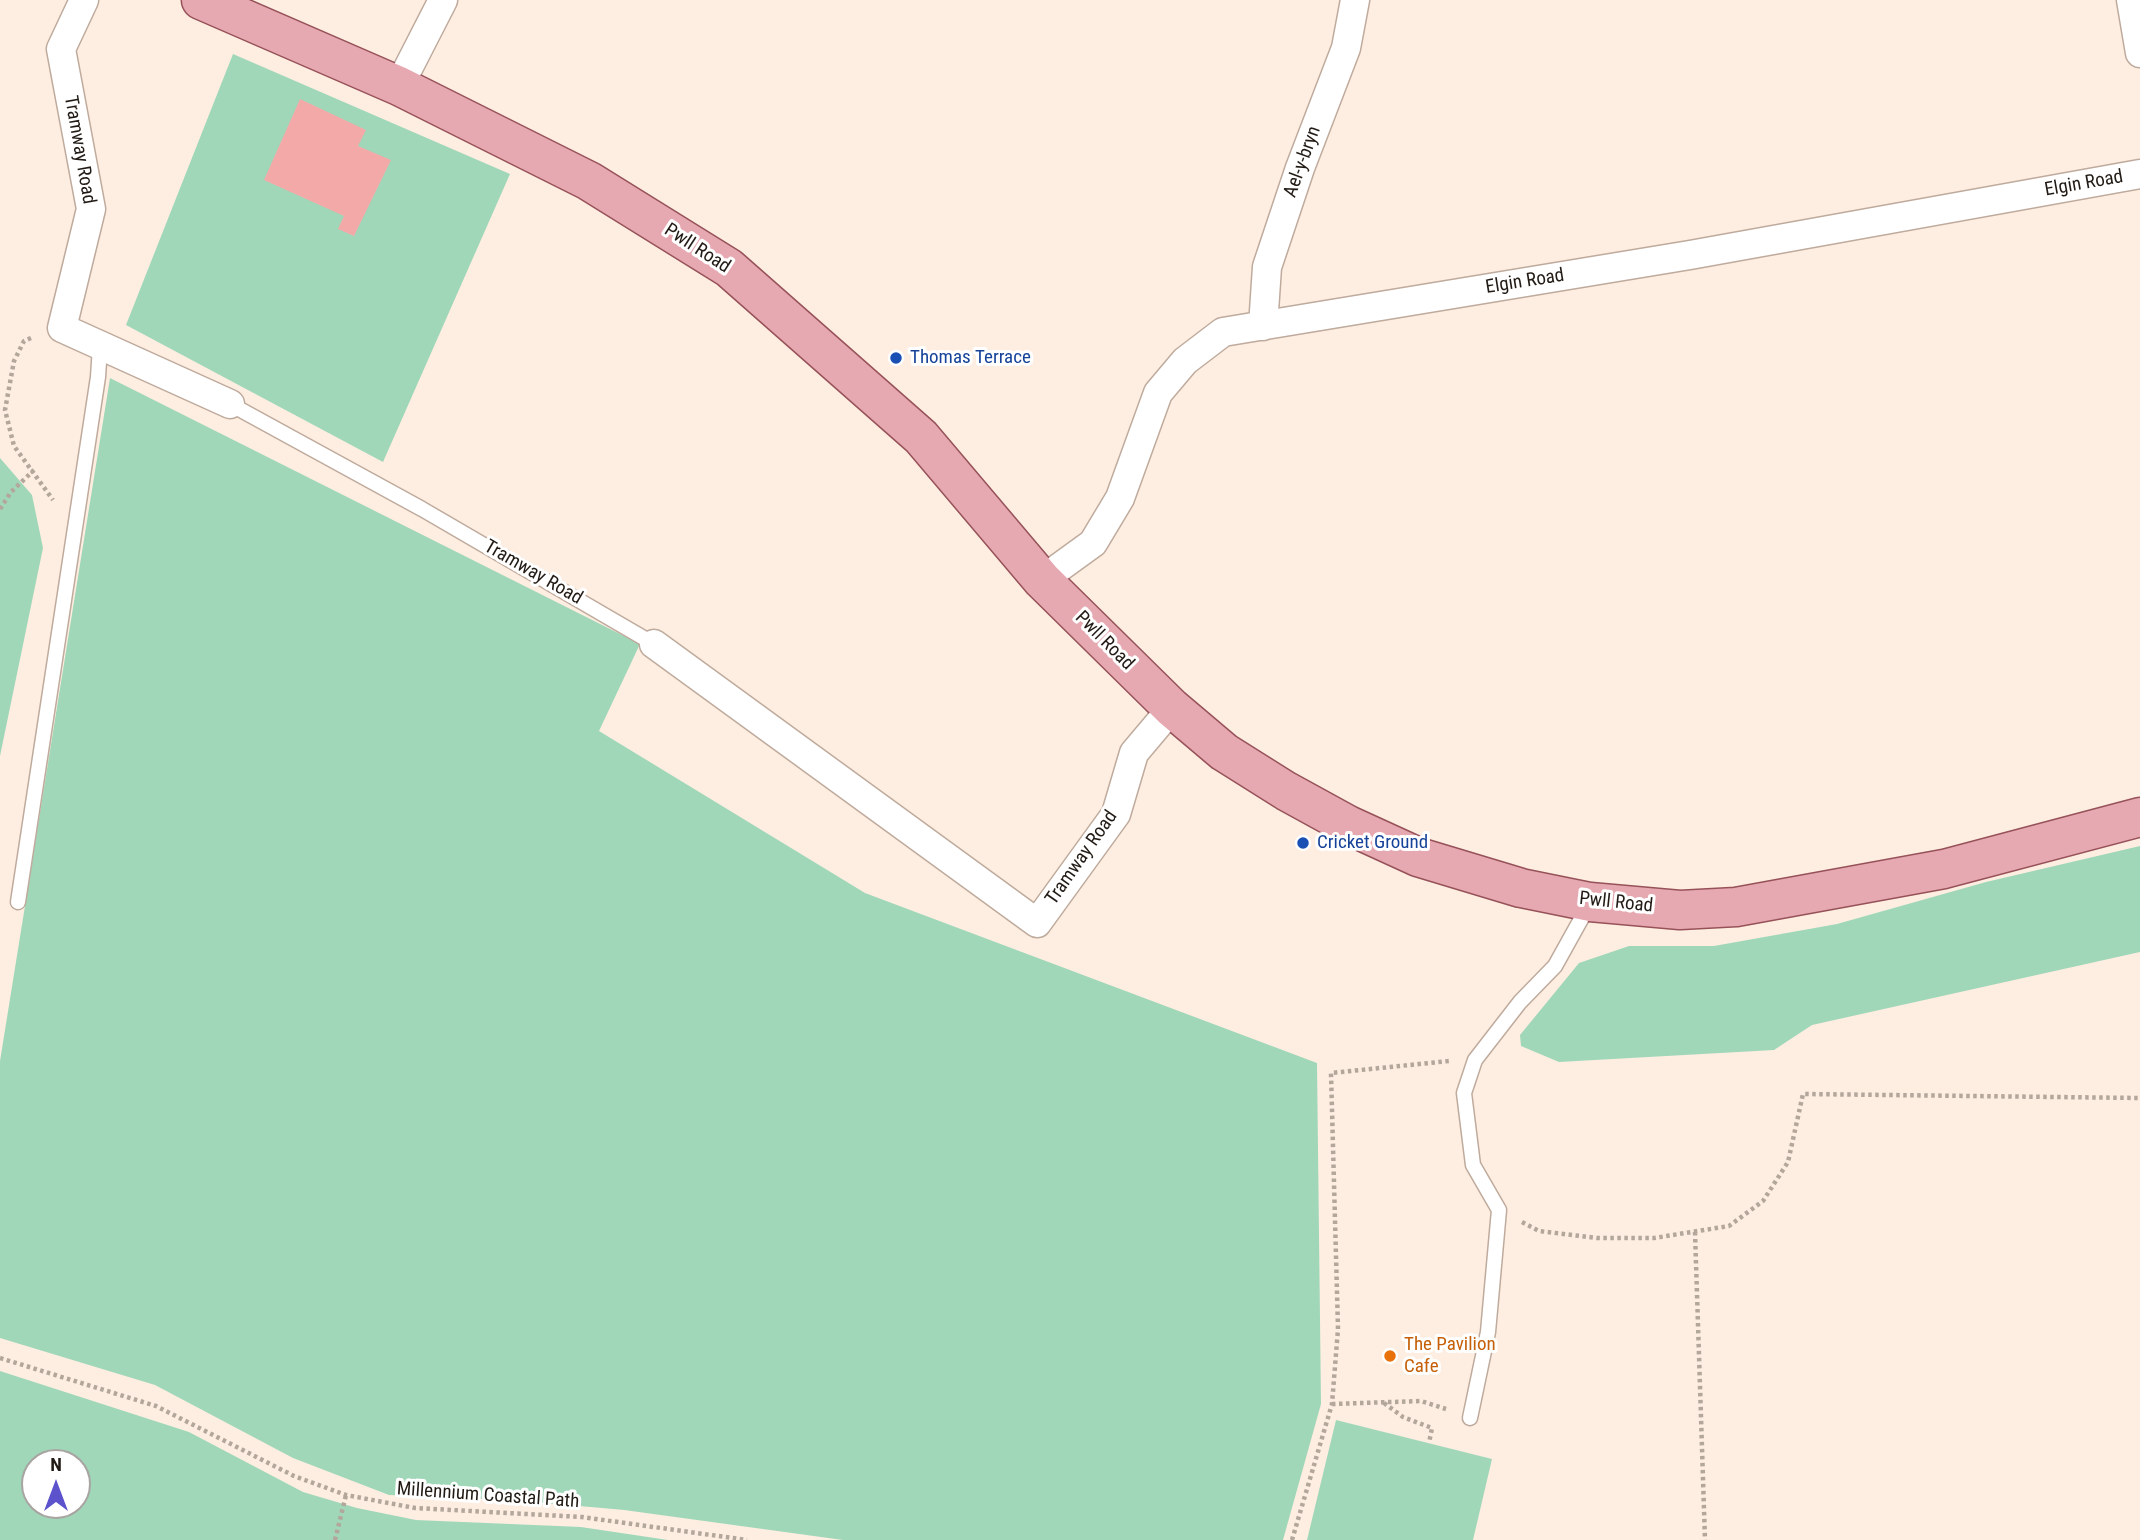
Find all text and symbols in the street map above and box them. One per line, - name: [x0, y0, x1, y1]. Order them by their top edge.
- street label: Tramway Road: [58, 94, 100, 206]
- street label: Ael-y-bryn: [1280, 123, 1326, 201]
- street label: Elgin Road: [2043, 166, 2125, 202]
- street label: Pwll Road: [660, 219, 734, 279]
- street label: Elgin Road: [1484, 265, 1566, 299]
- place label: Thomas Terrace: [910, 347, 1031, 369]
- marker: Thomas Terrace: [888, 350, 904, 366]
- street label: Tramway Road: [480, 536, 586, 610]
- street label: Pwll Road: [1070, 607, 1138, 675]
- street label: Tramway Road: [1041, 807, 1123, 909]
- place label: Cricket Ground: [1317, 832, 1428, 854]
- marker: Cricket Ground: [1295, 835, 1311, 851]
- street label: Pwll Road: [1578, 888, 1654, 918]
- place label: The Pavilion Cafe: [1404, 1334, 1496, 1378]
- marker: The Pavilion Cafe: [1382, 1348, 1398, 1364]
- north arrow: [21, 1449, 91, 1519]
- text: N: [50, 1453, 62, 1476]
- street label: Millennium Coastal Path: [396, 1478, 580, 1514]

